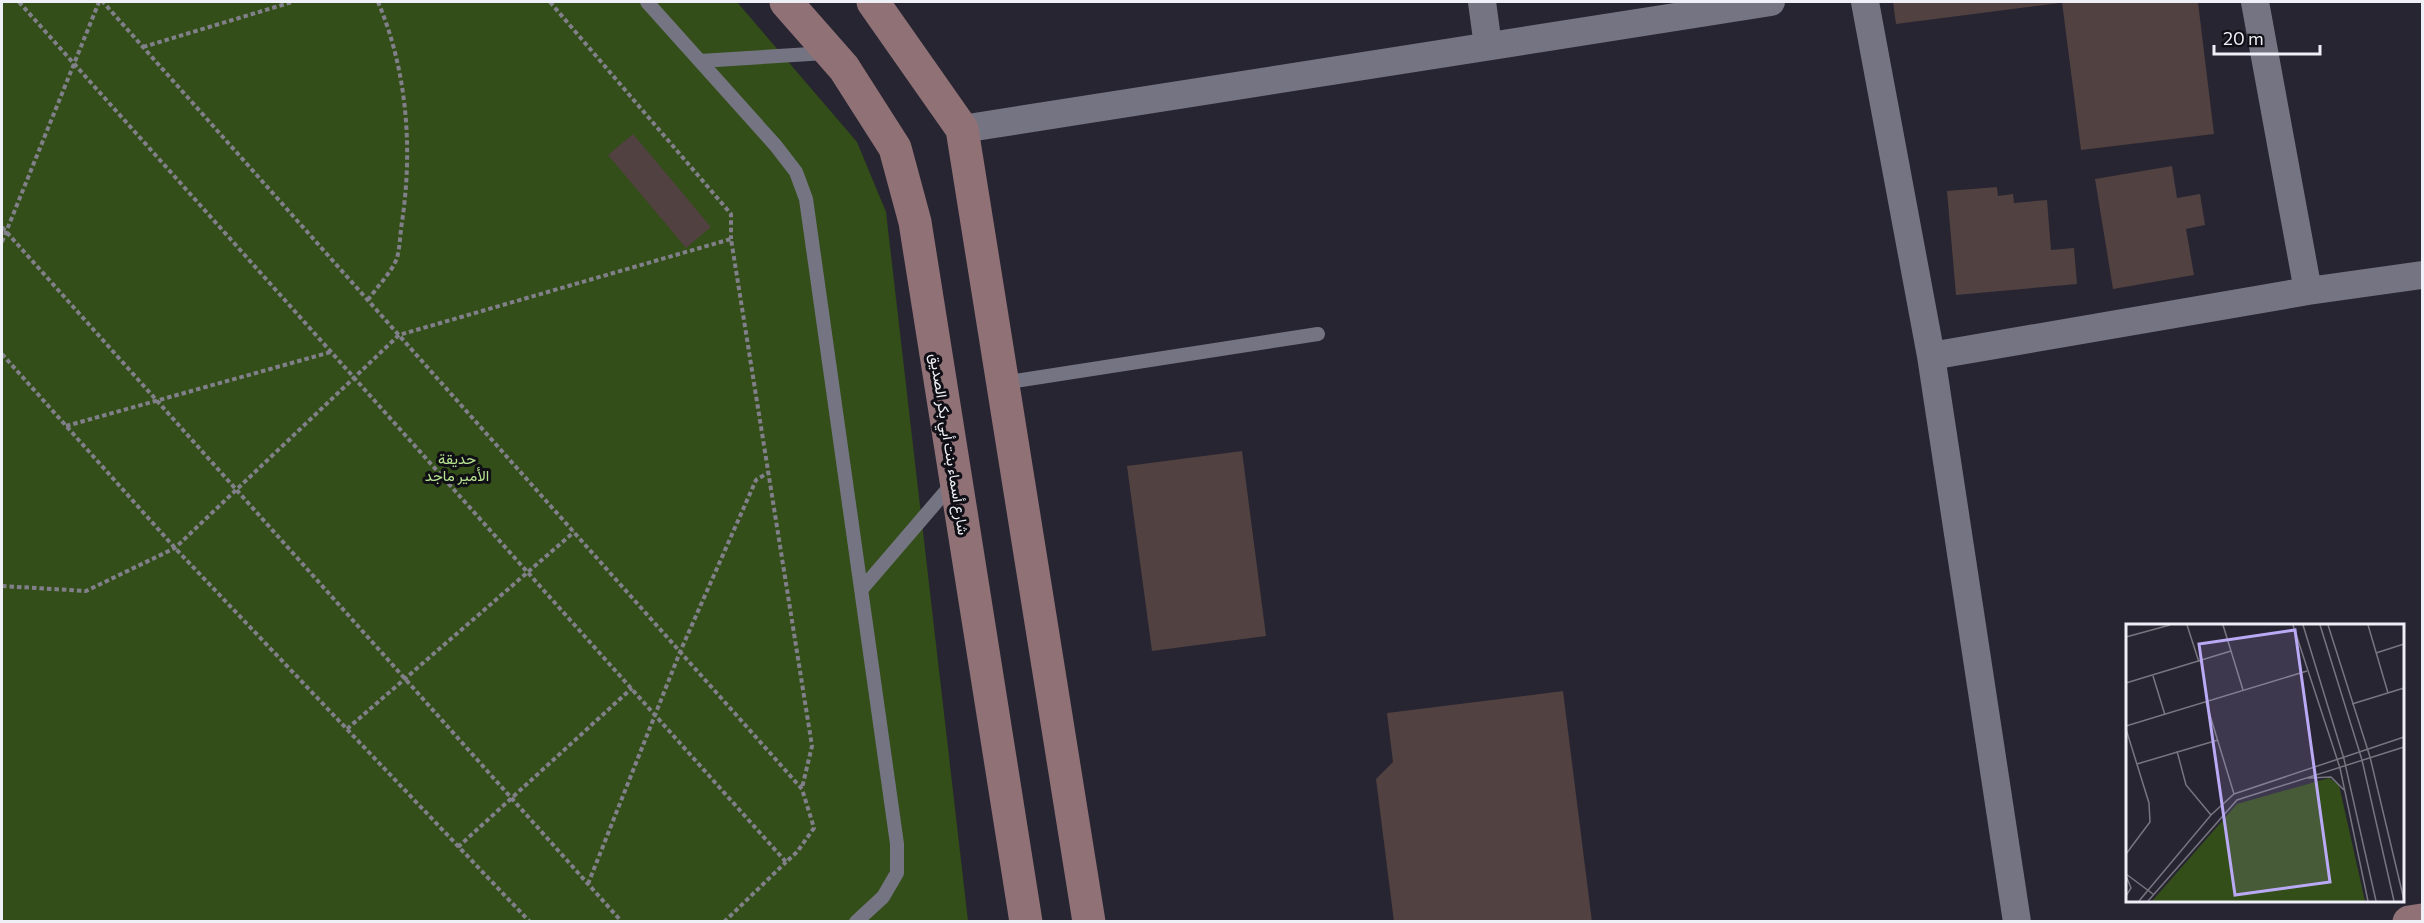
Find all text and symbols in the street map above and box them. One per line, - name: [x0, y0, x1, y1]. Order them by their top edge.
- scale bar: [2214, 18, 2320, 56]
- text: 20 m: [2223, 27, 2264, 49]
- street label: شارع أسماء بنت أبي بكر الصديق: [922, 352, 973, 537]
- park label: حديقة الأمير ماجد: [425, 449, 489, 485]
- inset map: [2126, 624, 2403, 902]

